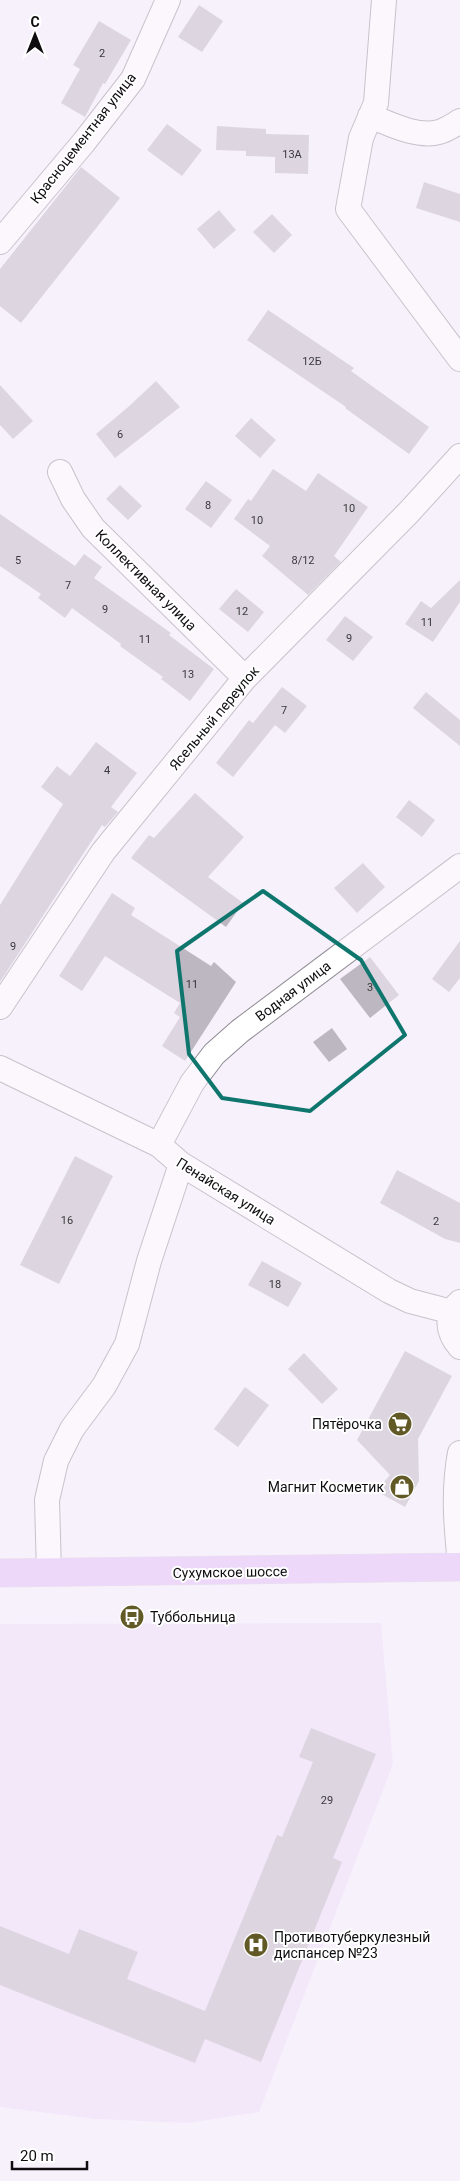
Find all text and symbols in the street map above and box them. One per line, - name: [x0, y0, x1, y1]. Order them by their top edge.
- north arrow: [10, 10, 60, 60]
- text: С: [30, 14, 40, 30]
- house number: 2: [99, 47, 105, 60]
- street label: Красноцементная улица: [27, 70, 139, 206]
- house number: 13А: [282, 148, 303, 161]
- house number: 12Б: [302, 355, 322, 368]
- house number: 6: [117, 428, 123, 441]
- house number: 8: [205, 499, 211, 512]
- house number: 10: [343, 502, 355, 515]
- house number: 10: [251, 514, 263, 527]
- street label: Коллективная улица: [92, 526, 200, 634]
- house number: 5: [15, 554, 21, 567]
- house number: 8/12: [291, 554, 315, 567]
- house number: 7: [65, 579, 71, 592]
- house number: 9: [102, 603, 108, 616]
- house number: 12: [236, 605, 248, 618]
- house number: 11: [421, 616, 433, 629]
- house number: 9: [346, 632, 352, 645]
- house number: 11: [139, 633, 151, 646]
- street label: Ясельный переулок: [166, 663, 262, 773]
- house number: 13: [182, 668, 194, 681]
- house number: 7: [281, 704, 287, 717]
- house number: 4: [104, 764, 110, 777]
- house number: 9: [10, 940, 16, 953]
- street label: Водная улица: [252, 958, 334, 1024]
- house number: 11: [186, 978, 198, 991]
- house number: 3: [367, 981, 373, 994]
- street label: Пенайская улица: [174, 1154, 278, 1228]
- house number: 16: [61, 1214, 73, 1227]
- house number: 2: [433, 1215, 439, 1228]
- house number: 18: [269, 1278, 281, 1291]
- supermarket icon: Пятёрочка: [387, 1411, 413, 1437]
- place label: Пятёрочка: [312, 1416, 382, 1432]
- shop icon: Магнит Косметик: [389, 1474, 415, 1500]
- place label: Магнит Косметик: [268, 1479, 384, 1495]
- street label: Сухумское шоссе: [173, 1563, 287, 1581]
- bus stop icon: Туббольница: [119, 1604, 145, 1630]
- place label: Туббольница: [150, 1609, 236, 1625]
- house number: 29: [321, 1794, 333, 1807]
- place label: Противотуберкулезный диспансер №23: [274, 1929, 430, 1961]
- hospital icon: Противотуберкулезный диспансер №23: [243, 1932, 269, 1958]
- scale bar: [12, 2138, 88, 2170]
- text: 20 m: [20, 2147, 54, 2165]

